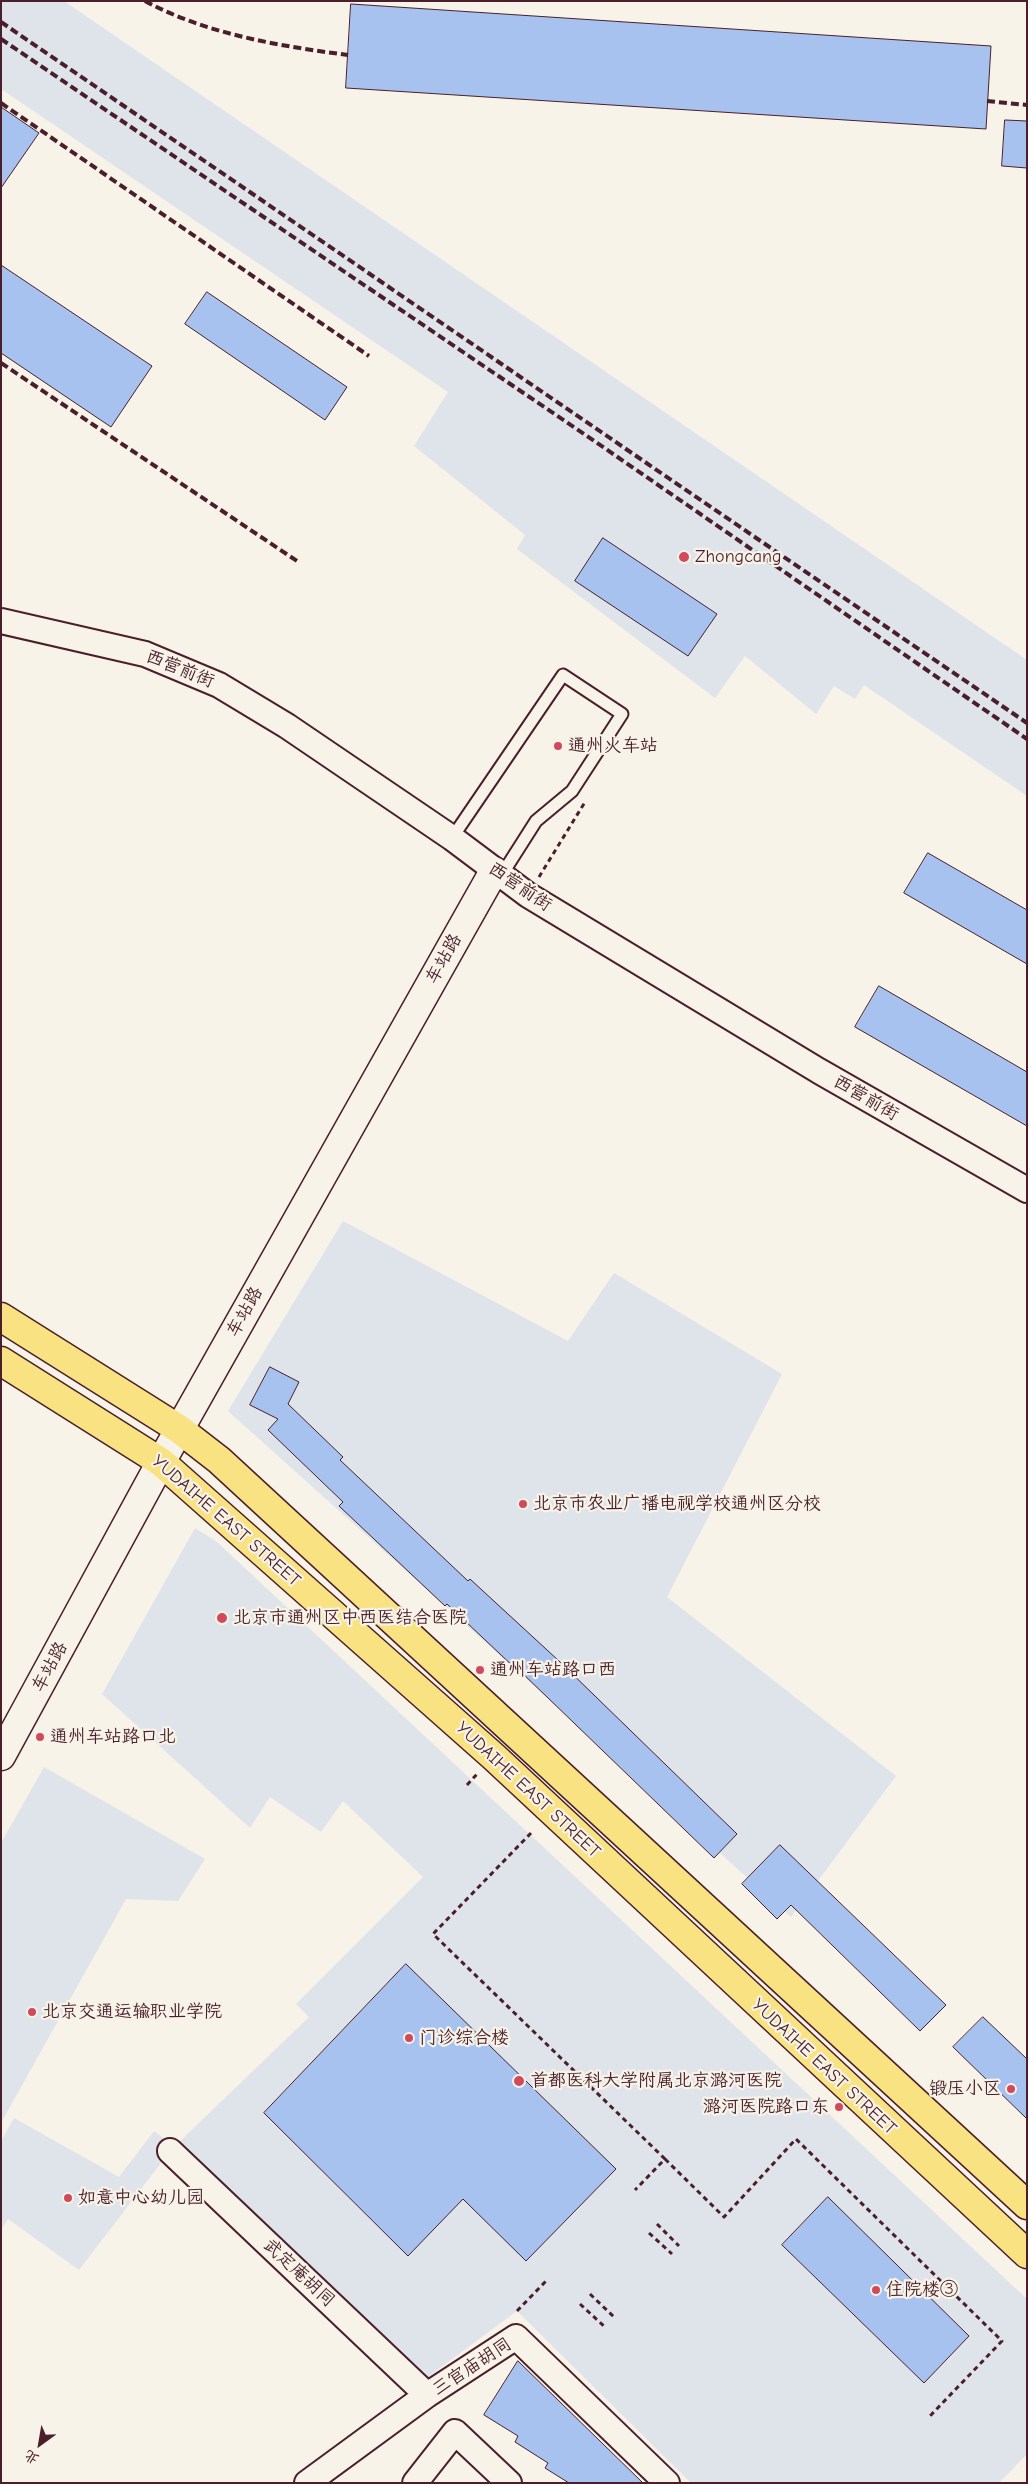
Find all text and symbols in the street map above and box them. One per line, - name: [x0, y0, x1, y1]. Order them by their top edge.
- place label: Zhongcang: [695, 546, 782, 568]
- marker: Zhongcang: [677, 550, 691, 564]
- street label: 西营前街: [143, 646, 217, 692]
- place label: 通州火车站: [568, 735, 658, 757]
- marker: 通州火车站: [552, 740, 564, 752]
- street label: 西营前街: [484, 858, 556, 916]
- street label: 车站路: [421, 930, 467, 988]
- street label: 西营前街: [829, 1071, 903, 1125]
- street label: 车站路: [222, 1283, 268, 1341]
- street label: YUDAIHE EAST STREET: [147, 1451, 305, 1591]
- place label: 北京市农业广播电视学校通州区分校: [533, 1493, 821, 1515]
- marker: 北京市农业广播电视学校通州区分校: [517, 1498, 529, 1510]
- place label: 北京市通州区中西医结合医院: [233, 1607, 467, 1629]
- marker: 北京市通州区中西医结合医院: [215, 1611, 229, 1625]
- street label: 车站路: [28, 1638, 72, 1696]
- place label: 通州车站路口西: [490, 1659, 616, 1681]
- marker: 通州车站路口西: [474, 1664, 486, 1676]
- street label: YUDAIHE EAST STREET: [451, 1717, 605, 1863]
- place label: 通州车站路口北: [50, 1726, 176, 1748]
- marker: 通州车站路口北: [34, 1731, 46, 1743]
- street label: YUDAIHE EAST STREET: [747, 1994, 901, 2140]
- place label: 北京交通运输职业学院: [42, 2001, 222, 2023]
- marker: 北京交通运输职业学院: [26, 2006, 38, 2018]
- place label: 门诊综合楼: [419, 2027, 509, 2049]
- marker: 门诊综合楼: [403, 2032, 415, 2044]
- place label: 首都医科大学附属北京潞河医院: [530, 2070, 782, 2092]
- marker: 首都医科大学附属北京潞河医院: [512, 2074, 526, 2088]
- place label: 锻压小区: [929, 2078, 1001, 2100]
- marker: 锻压小区: [1005, 2083, 1017, 2095]
- place label: 潞河医院路口东: [703, 2096, 829, 2118]
- marker: 潞河医院路口东: [833, 2101, 845, 2113]
- place label: 如意中心幼儿园: [78, 2187, 204, 2209]
- marker: 如意中心幼儿园: [62, 2192, 74, 2204]
- street label: 武定庵胡同: [259, 2234, 339, 2312]
- place label: 住院楼③: [886, 2279, 958, 2301]
- marker: 住院楼③: [870, 2284, 882, 2296]
- street label: 三官庙胡同: [428, 2333, 516, 2401]
- north arrow: [15, 2419, 65, 2469]
- text: 北: [21, 2446, 42, 2468]

